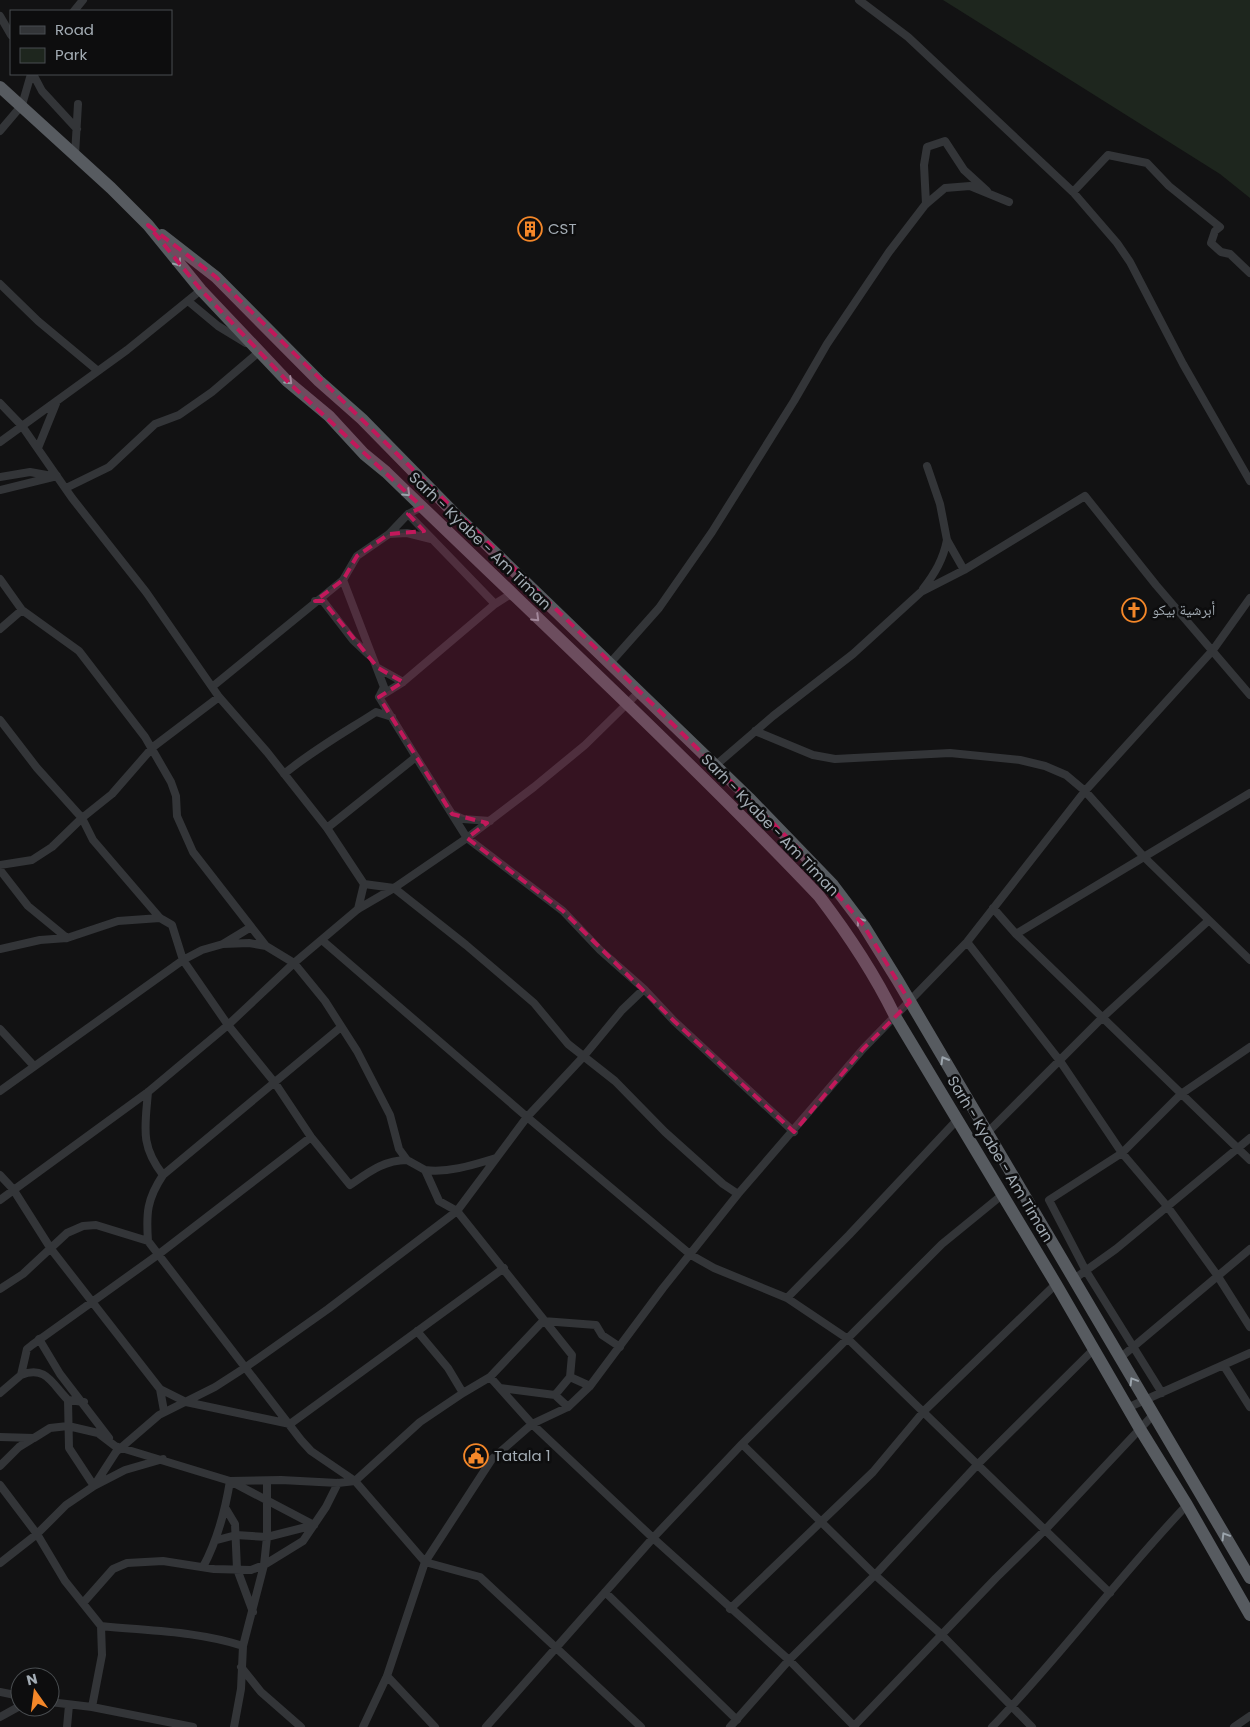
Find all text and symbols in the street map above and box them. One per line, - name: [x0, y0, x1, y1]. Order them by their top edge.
- legend: [10, 10, 172, 75]
- text: Road: [55, 19, 94, 40]
- text: Park: [55, 44, 87, 65]
- building icon: CST: [517, 216, 543, 242]
- place label: CST: [548, 218, 577, 239]
- one-way arrow: [172, 257, 180, 266]
- one-way arrow: [283, 375, 292, 384]
- street label: Sarh - Kyabe - Am Timan: [405, 467, 556, 614]
- one-way arrow: [401, 487, 410, 496]
- church icon: أبرشية بيكو: [1121, 597, 1147, 623]
- place label: أبرشية بيكو: [1152, 599, 1215, 620]
- one-way arrow: [530, 612, 539, 621]
- street label: Sarh - Kyabe - Am Timan: [697, 749, 844, 900]
- one-way arrow: [857, 917, 866, 927]
- one-way arrow: [941, 1057, 951, 1066]
- street label: Sarh - Kyabe - Am Timan: [942, 1072, 1058, 1246]
- one-way arrow: [1130, 1378, 1140, 1387]
- public building icon: Tatala 1: [463, 1443, 489, 1469]
- place label: Tatala 1: [494, 1445, 551, 1466]
- one-way arrow: [1222, 1533, 1232, 1542]
- north arrow: [10, 1667, 60, 1717]
- text: N: [24, 1668, 39, 1690]

